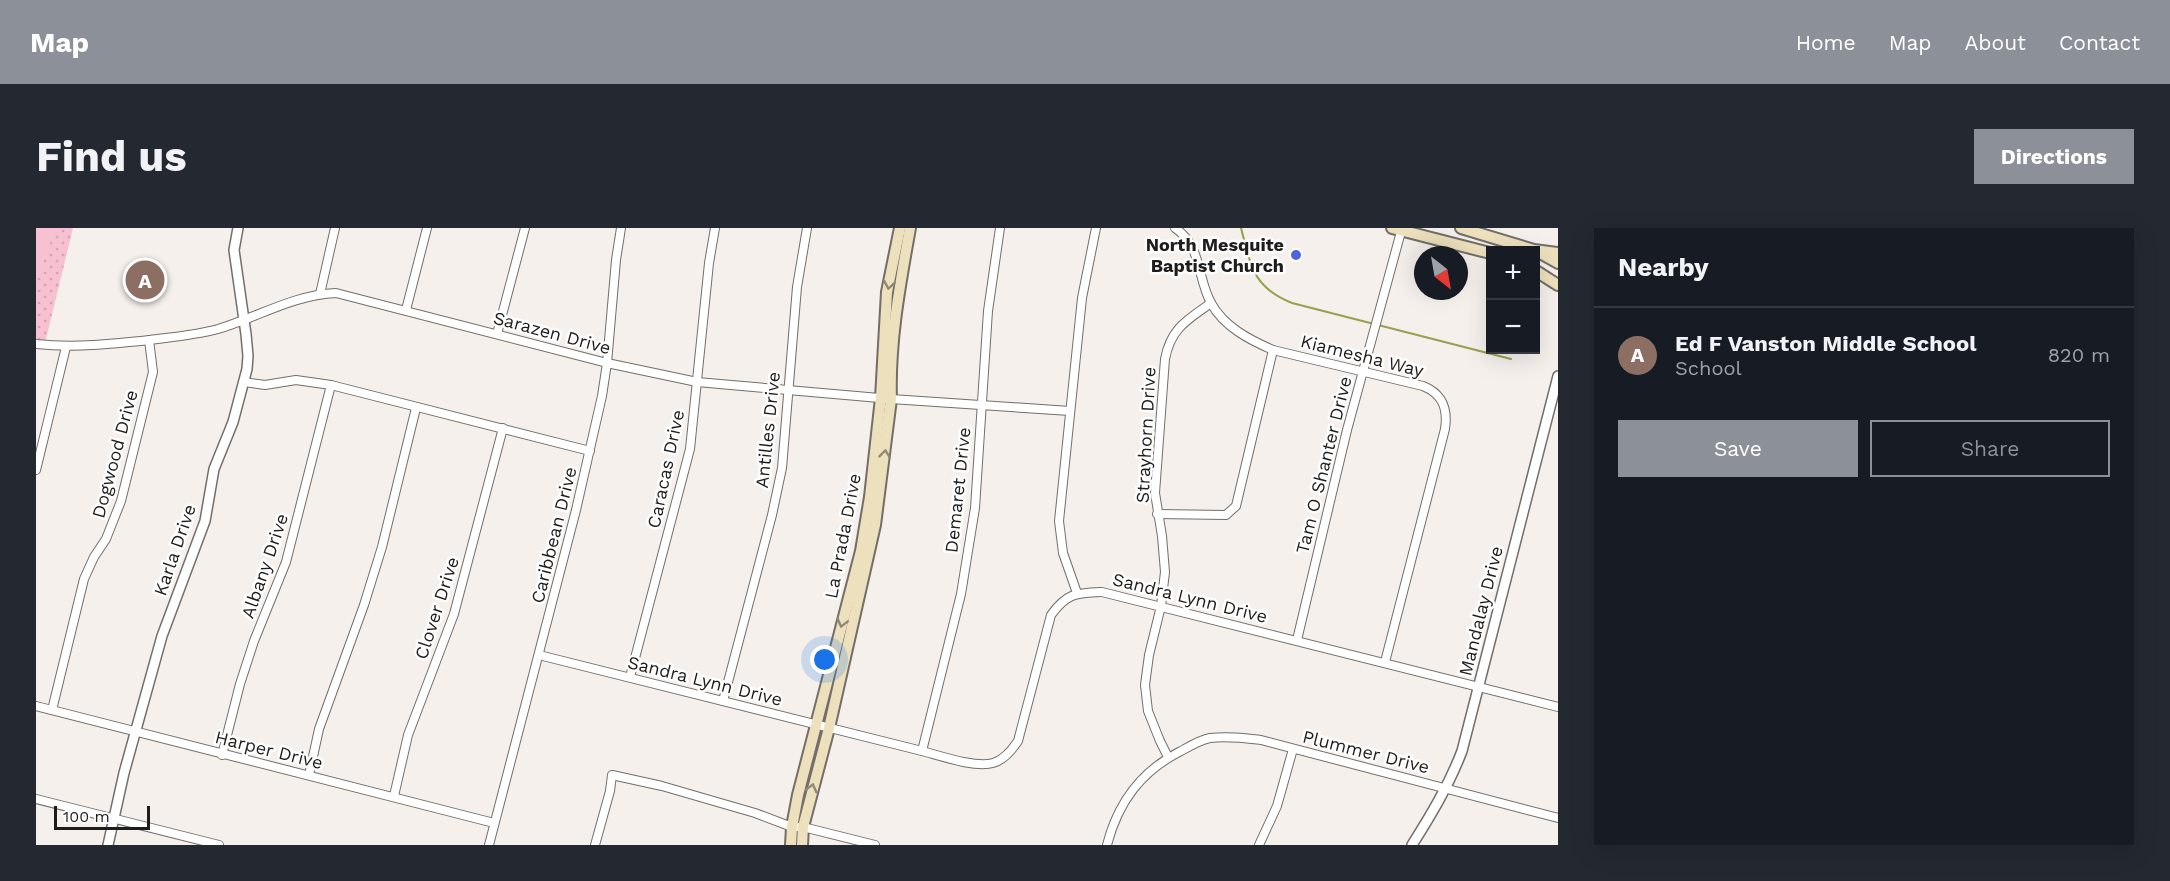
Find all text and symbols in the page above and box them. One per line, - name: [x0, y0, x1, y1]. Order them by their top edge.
- text: Map: [30, 26, 89, 59]
- text: Home: [1796, 30, 1856, 55]
- text: Map: [1889, 30, 1932, 55]
- text: About: [1965, 30, 2026, 55]
- text: Contact: [2059, 30, 2140, 55]
- button: Directions: [1974, 129, 2134, 184]
- text: Find us: [36, 132, 187, 181]
- place label: North Mesquite Baptist Church: [1146, 234, 1284, 276]
- north arrow: [1414, 246, 1468, 300]
- map controls: [1486, 246, 1540, 354]
- button: +: [1486, 246, 1540, 300]
- marker: North Mesquite Baptist Church: [1289, 248, 1303, 262]
- text: Nearby: [1618, 252, 1709, 282]
- pin: A: [126, 257, 164, 302]
- one-way arrow: [883, 280, 896, 290]
- button: −: [1486, 300, 1540, 354]
- street label: Sarazen Drive: [491, 307, 613, 358]
- street label: Kiamesha Way: [1298, 330, 1426, 381]
- text: Ed F Vanston Middle School: [1675, 331, 1976, 356]
- text: A: [1631, 343, 1644, 367]
- text: 820 m: [2048, 343, 2110, 367]
- text: School: [1675, 356, 1742, 380]
- street label: Strayhorn Drive: [1131, 366, 1160, 504]
- street label: Antilles Drive: [751, 371, 784, 489]
- street label: Tam O Shanter Drive: [1291, 374, 1356, 556]
- street label: Dogwood Drive: [87, 388, 142, 520]
- street label: Caracas Drive: [643, 408, 688, 530]
- button: Save: [1618, 420, 1858, 477]
- button: Share: [1870, 420, 2110, 477]
- street label: Demaret Drive: [940, 426, 975, 554]
- one-way arrow: [878, 449, 891, 458]
- street label: Caribbean Drive: [526, 464, 581, 605]
- street label: La Prada Drive: [820, 472, 865, 600]
- street label: Karla Drive: [149, 501, 200, 598]
- street label: Albany Drive: [237, 511, 292, 621]
- street label: Mandalay Drive: [1454, 544, 1507, 678]
- street label: Clover Drive: [410, 554, 463, 662]
- street label: Sandra Lynn Drive: [1111, 568, 1270, 627]
- one-way arrow: [837, 618, 850, 628]
- your location: [810, 645, 839, 674]
- street label: Sandra Lynn Drive: [626, 651, 785, 710]
- street label: Harper Drive: [213, 726, 325, 773]
- street label: Plummer Drive: [1300, 726, 1432, 777]
- one-way arrow: [805, 783, 818, 793]
- scale bar: [54, 803, 150, 830]
- text: 100 m: [63, 807, 110, 826]

